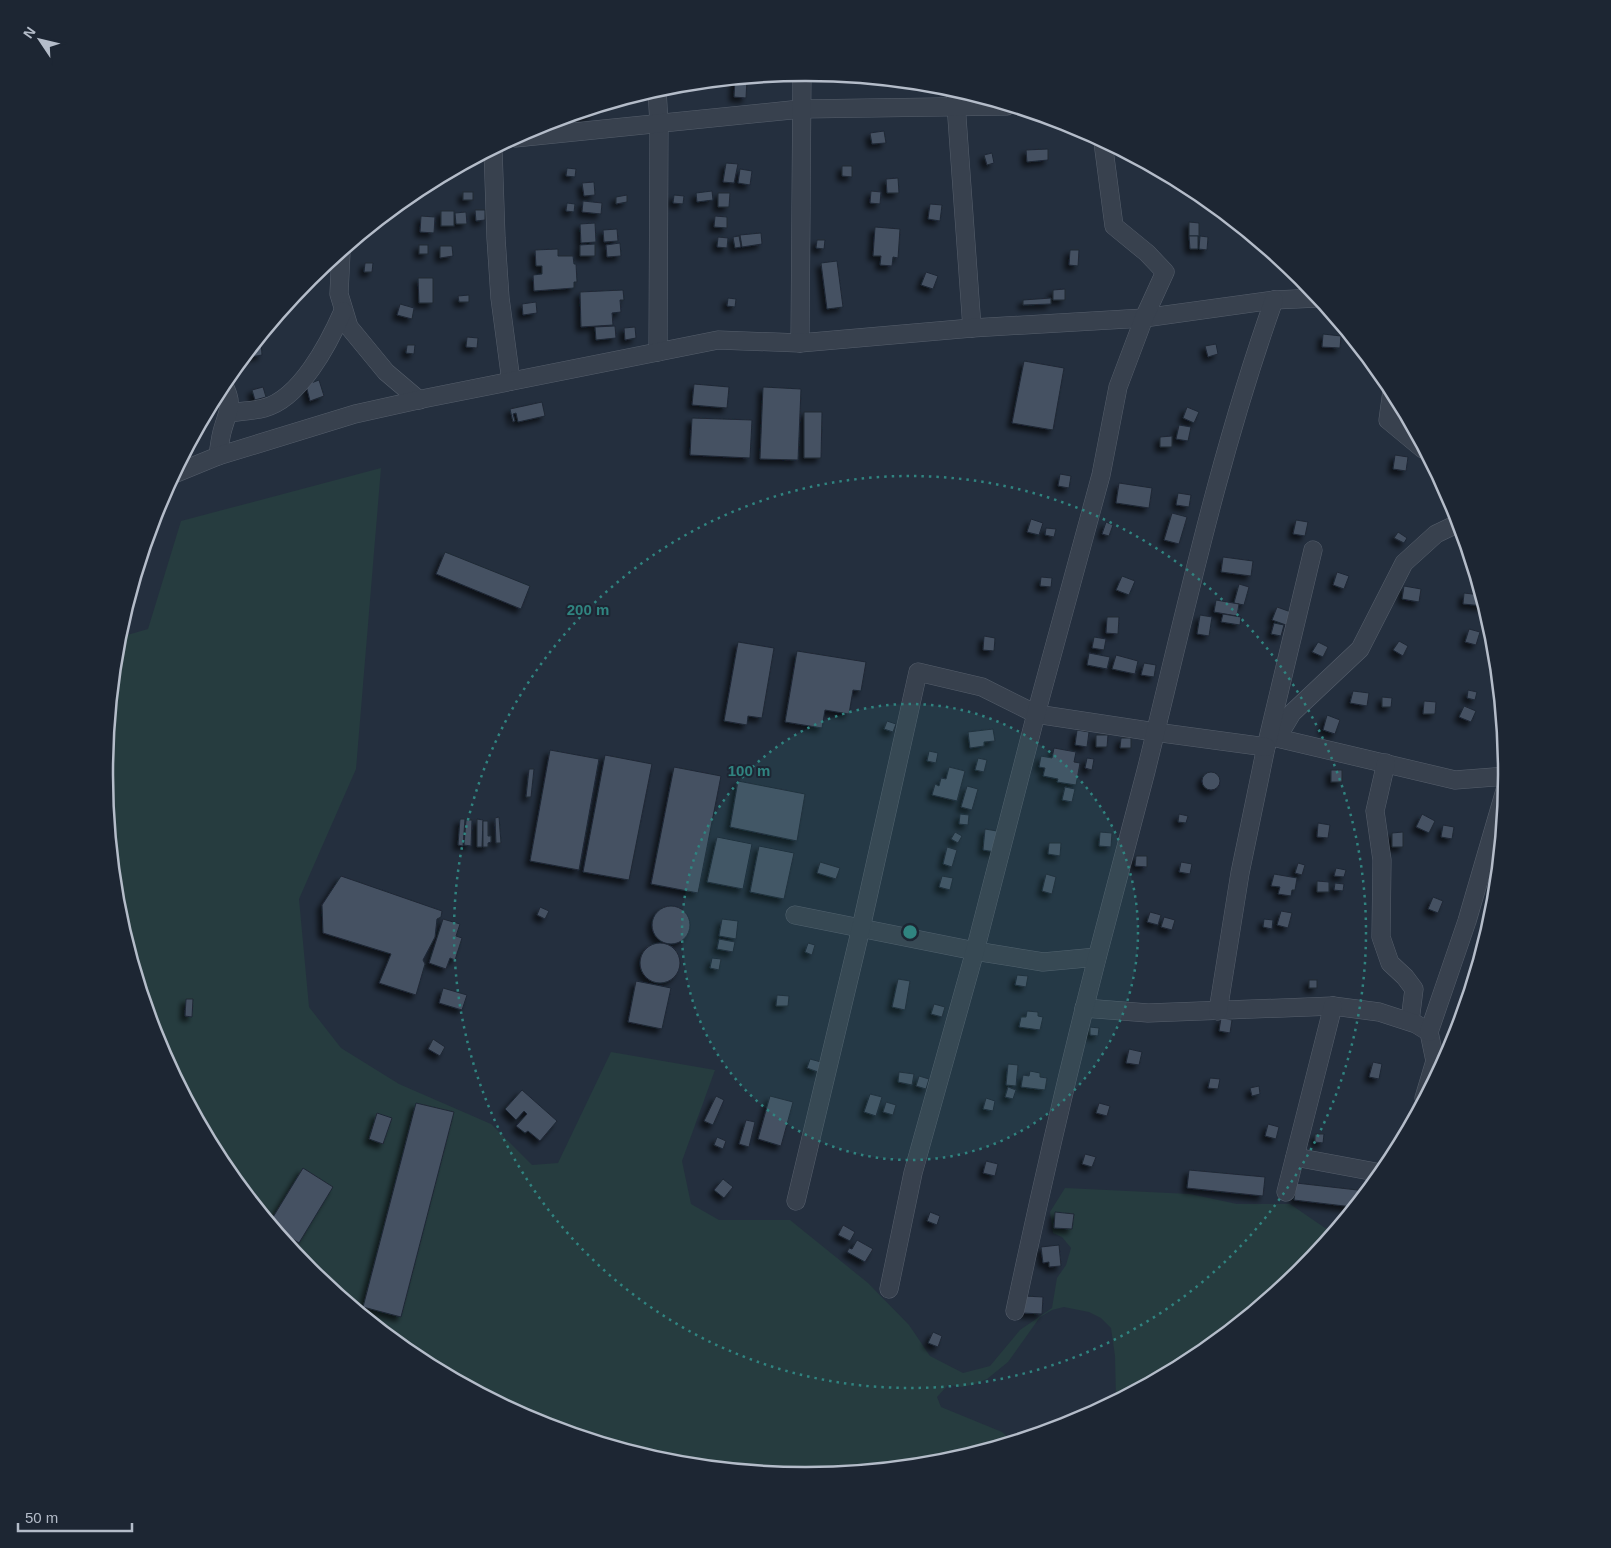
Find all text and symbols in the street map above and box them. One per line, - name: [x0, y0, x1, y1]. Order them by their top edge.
- north arrow: [15, 15, 65, 65]
- text: N: [20, 24, 39, 41]
- text: 200 m: [567, 601, 609, 618]
- text: 100 m: [728, 762, 770, 779]
- centre of rings: [901, 923, 919, 941]
- scale bar: [18, 1500, 131, 1532]
- text: 50 m: [25, 1509, 58, 1526]

